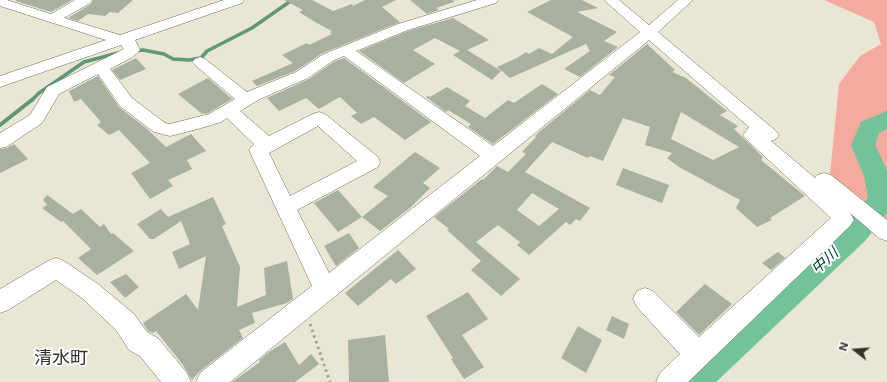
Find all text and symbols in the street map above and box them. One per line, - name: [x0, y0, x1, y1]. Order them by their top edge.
- water label: 中川: [808, 244, 842, 278]
- north arrow: [835, 330, 875, 370]
- text: N: [836, 340, 851, 353]
- district label: 清水町: [34, 348, 88, 370]

